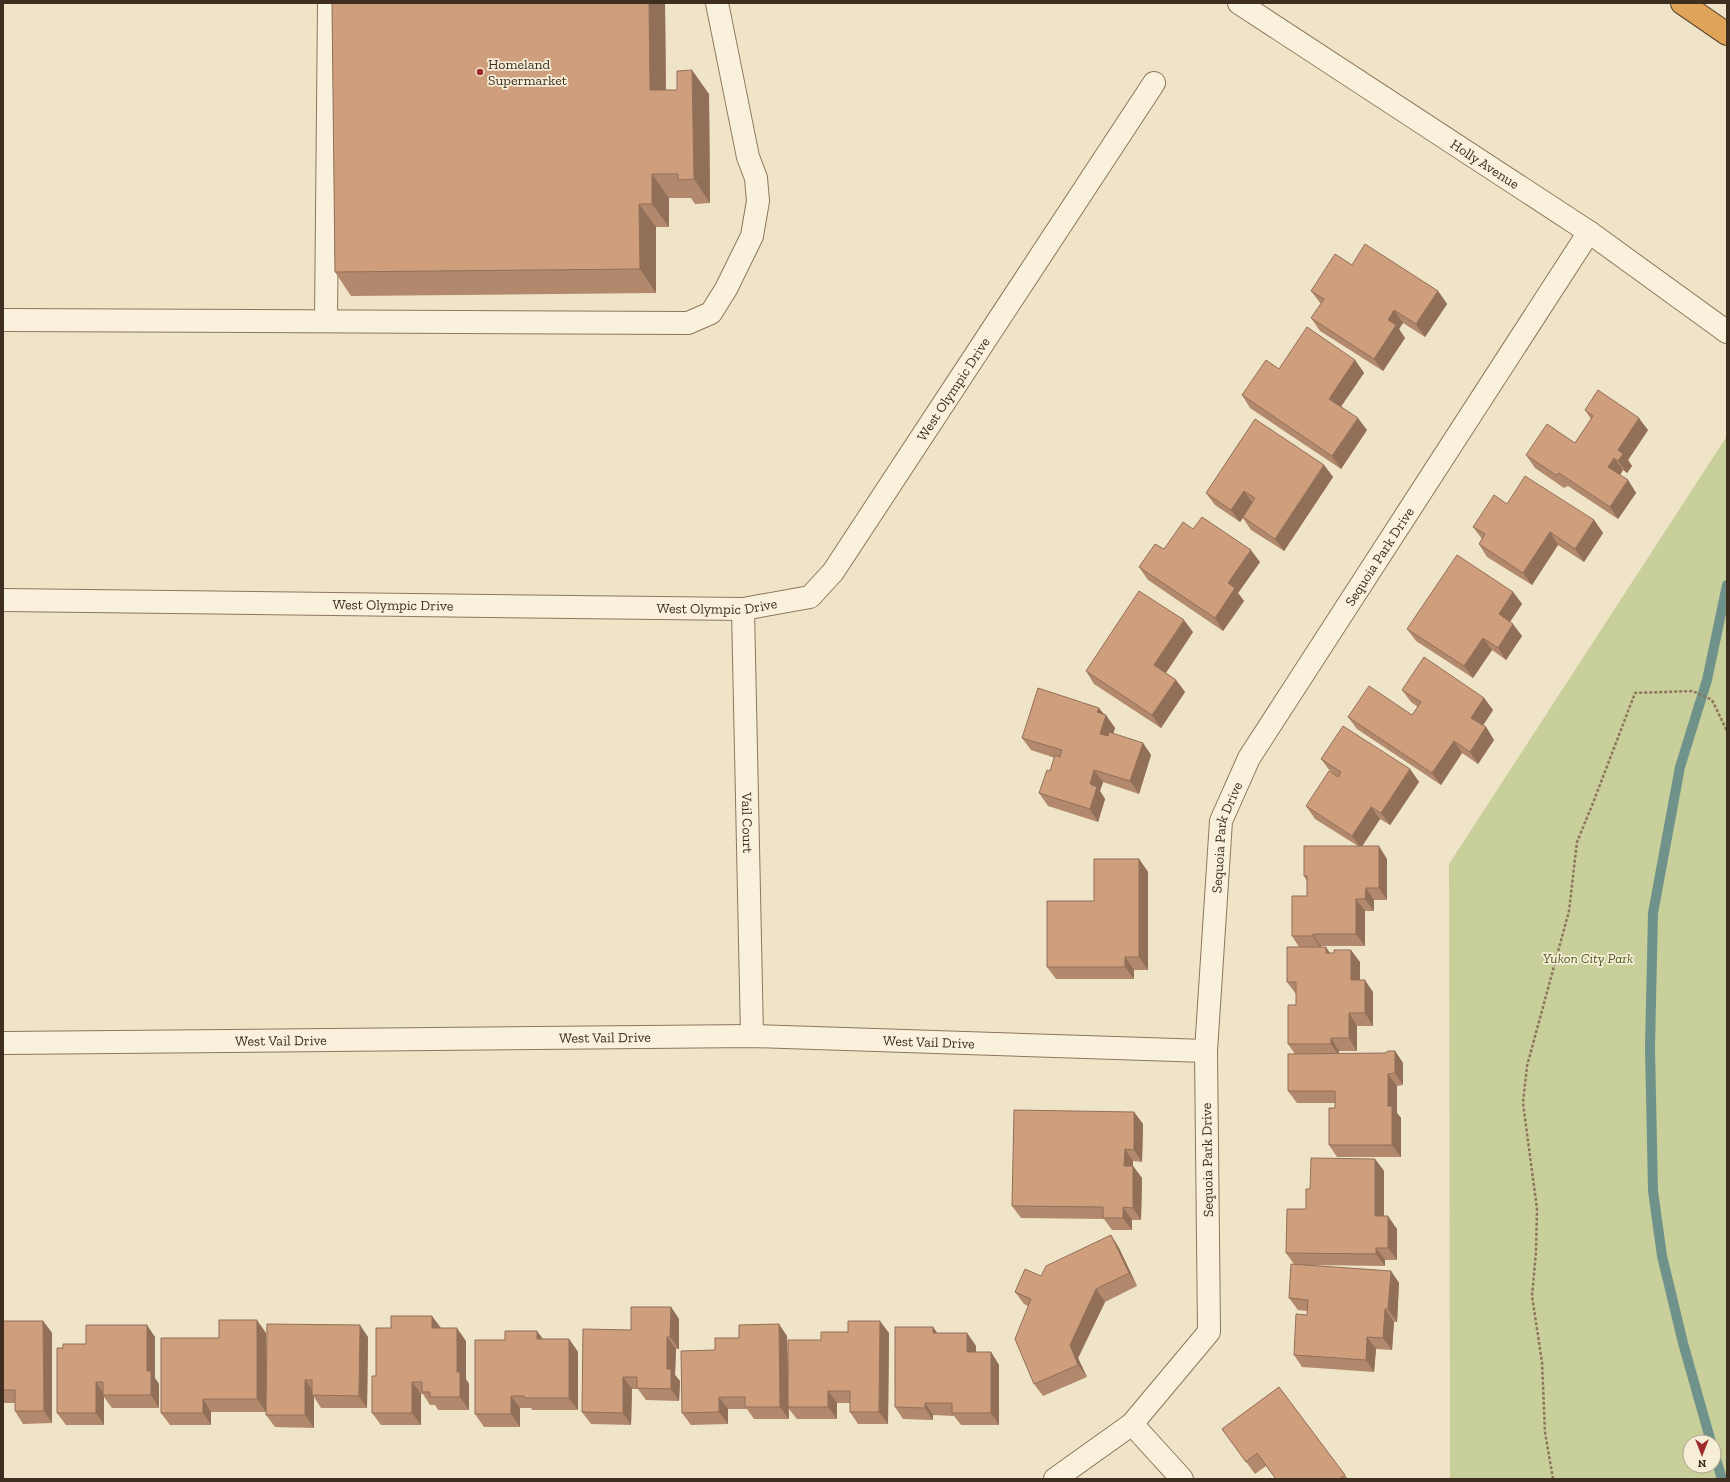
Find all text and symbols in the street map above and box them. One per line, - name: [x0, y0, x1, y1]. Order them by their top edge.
- place label: Homeland Supermarket: [488, 56, 568, 89]
- marker: Homeland Supermarket: [475, 67, 485, 77]
- street label: Holly Avenue: [1447, 136, 1523, 193]
- street label: West Olympic Drive: [913, 334, 994, 444]
- street label: Sequoia Park Drive: [1341, 504, 1418, 609]
- street label: West Olympic Drive: [656, 595, 779, 618]
- street label: West Olympic Drive: [333, 596, 454, 614]
- street label: Sequoia Park Drive: [1208, 779, 1246, 894]
- street label: Vail Court: [738, 791, 756, 854]
- park label: Yukon City Park: [1543, 950, 1633, 967]
- street label: West Vail Drive: [559, 1029, 651, 1047]
- street label: West Vail Drive: [235, 1032, 327, 1050]
- street label: West Vail Drive: [883, 1032, 975, 1052]
- street label: Sequoia Park Drive: [1198, 1102, 1217, 1217]
- north arrow: [1682, 1434, 1722, 1474]
- text: N: [1697, 1457, 1706, 1470]

